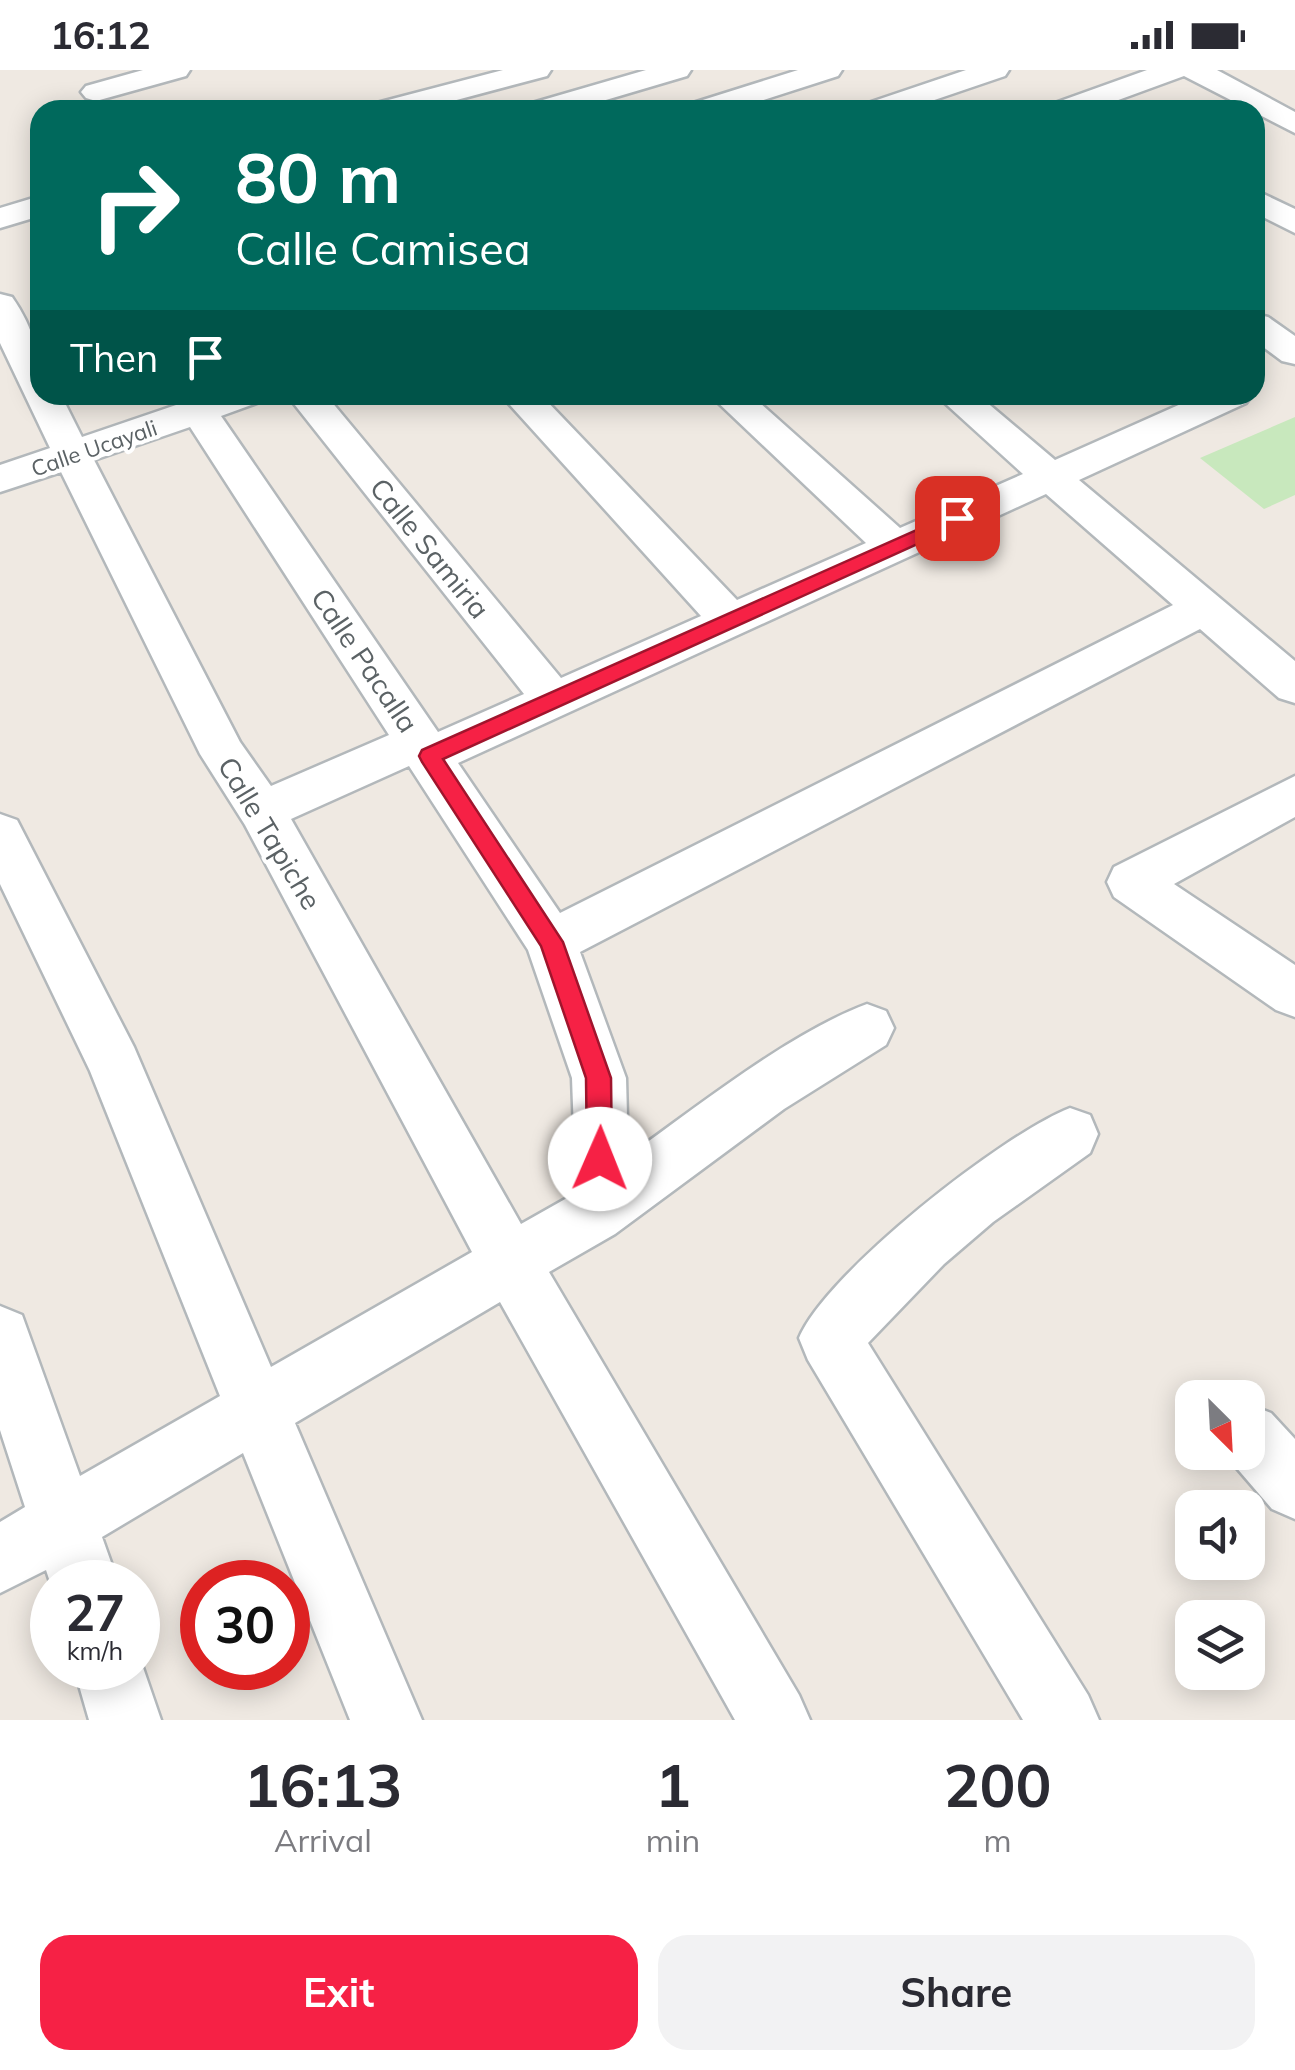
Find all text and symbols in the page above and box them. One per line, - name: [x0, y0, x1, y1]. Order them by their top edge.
- text: 16:12: [50, 11, 151, 59]
- text: 80 m: [235, 133, 401, 221]
- icon: right: [70, 140, 200, 270]
- text: Calle Camisea: [235, 220, 531, 276]
- icon: arrive: [178, 330, 233, 385]
- text: Then: [70, 334, 158, 382]
- street label: Calle Ucayali: [27, 413, 161, 483]
- street label: Calle Samiria: [363, 471, 497, 625]
- pin: [915, 476, 1000, 561]
- icon: arrive: [930, 491, 985, 546]
- street label: Calle Pacalla: [304, 581, 426, 739]
- street label: Calle Tapiche: [211, 750, 329, 916]
- position arrow: [548, 1107, 652, 1211]
- north arrow: [1175, 1380, 1265, 1470]
- map controls: [1175, 1380, 1265, 1690]
- button: sound: [1175, 1490, 1265, 1580]
- speed limit sign: 30: [180, 1560, 310, 1690]
- text: 27: [65, 1581, 125, 1644]
- button: layers: [1175, 1600, 1265, 1690]
- text: km/h: [67, 1635, 123, 1666]
- text: 16:13: [243, 1747, 402, 1822]
- text: 1: [655, 1747, 691, 1822]
- text: 200: [944, 1747, 1052, 1822]
- text: Arrival: [274, 1820, 372, 1860]
- text: min: [646, 1820, 700, 1860]
- text: m: [984, 1820, 1012, 1860]
- button: Exit: [40, 1935, 638, 2050]
- button: Share: [658, 1935, 1255, 2050]

